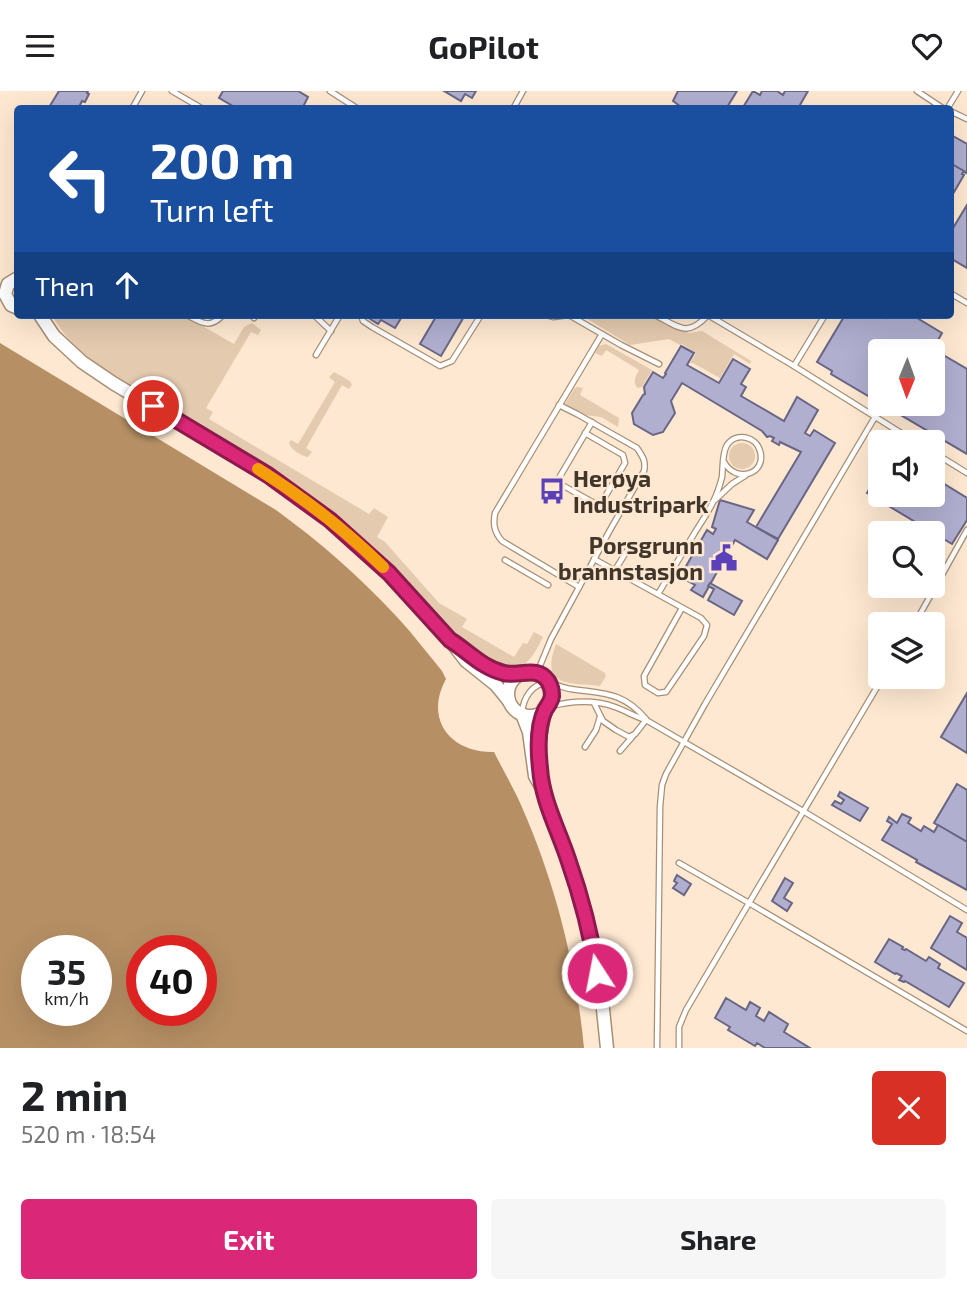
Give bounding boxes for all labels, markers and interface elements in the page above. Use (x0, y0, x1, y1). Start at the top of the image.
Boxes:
icon: menu (21, 27, 59, 65)
text: GoPilot (428, 27, 539, 65)
icon: heart (908, 27, 946, 65)
text: 200 m (150, 130, 294, 189)
icon: left (35, 133, 126, 224)
text: Turn left (150, 190, 274, 228)
icon: ahead (108, 266, 146, 304)
text: Then (35, 270, 94, 301)
north arrow (868, 339, 945, 417)
map controls (868, 339, 945, 689)
pin (123, 376, 183, 436)
icon: arrive (134, 387, 172, 425)
button: sound (868, 430, 945, 507)
place label: Herøya Industripark (573, 464, 708, 518)
bus stop icon: Herøya Industripark (537, 476, 567, 506)
button: search (868, 521, 945, 598)
place label: Porsgrunn brannstasjon (558, 531, 703, 585)
public building icon: Porsgrunn brannstasjon (709, 543, 739, 573)
button: layers (868, 612, 945, 689)
speed limit sign: 40 (126, 935, 217, 1026)
position arrow (560, 936, 634, 1010)
text: 35 (47, 950, 86, 992)
text: km/h (44, 987, 89, 1009)
text: 2 min (21, 1069, 128, 1119)
button: close (872, 1071, 946, 1145)
text: 520 m · 18:54 (21, 1120, 156, 1148)
button: Exit (21, 1199, 477, 1279)
button: Share (491, 1199, 946, 1279)

